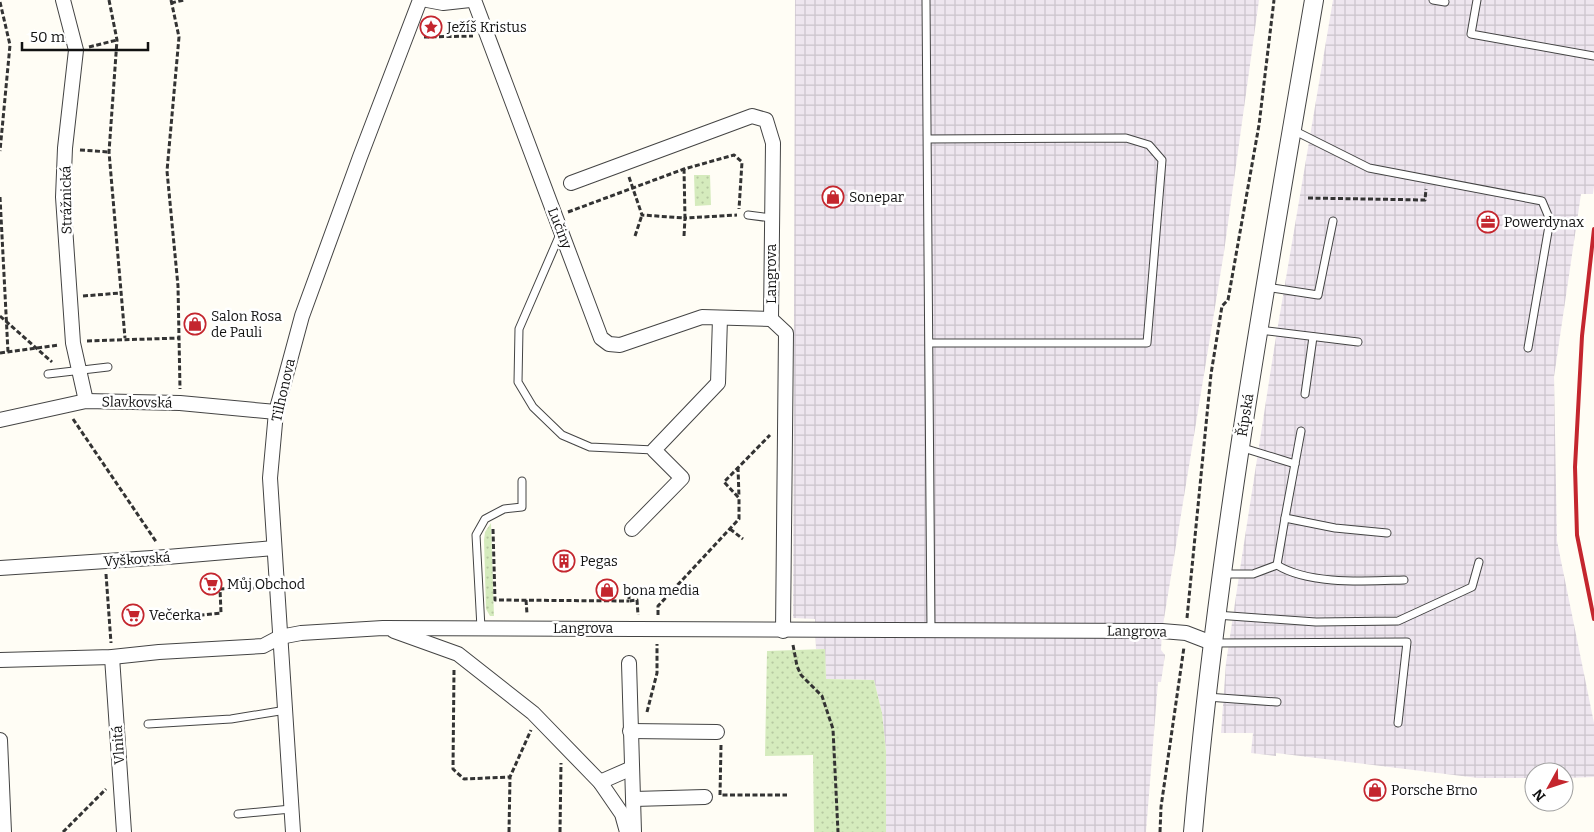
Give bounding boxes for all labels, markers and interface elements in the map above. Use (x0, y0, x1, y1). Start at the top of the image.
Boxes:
place icon: Ježíš Kristus (419, 15, 443, 39)
place label: Ježíš Kristus (446, 19, 527, 36)
scale bar (22, 20, 149, 52)
text: 50 m (30, 28, 66, 46)
street label: Strážnická (57, 165, 76, 234)
shop icon: Sonepar (821, 185, 845, 209)
place label: Sonepar (849, 189, 904, 206)
street label: Lučiny (544, 205, 575, 252)
office icon: Powerdynax (1476, 210, 1500, 234)
place label: Powerdynax (1504, 214, 1584, 231)
street label: Langrova (763, 244, 780, 304)
place label: Salon Rosa de Pauli (211, 308, 282, 341)
shop icon: Salon Rosa de Pauli (183, 312, 207, 336)
street label: Tilhonova (268, 357, 299, 423)
street label: Řípská (1233, 392, 1257, 438)
street label: Slavkovská (101, 393, 173, 412)
street label: Vyškovská (103, 549, 171, 570)
building icon: Pegas (552, 549, 576, 573)
place label: Pegas (580, 553, 618, 570)
supermarket icon: Můj Obchod (199, 572, 223, 596)
place label: Můj Obchod (227, 576, 305, 593)
shop icon: bona media (595, 578, 619, 602)
place label: bona media (623, 582, 700, 599)
supermarket icon: Večerka (121, 603, 145, 627)
place label: Večerka (149, 607, 201, 624)
street label: Langrova (553, 620, 613, 637)
street label: Langrova (1107, 622, 1168, 641)
street label: Vlnitá (109, 724, 128, 765)
north arrow (1524, 762, 1574, 812)
shop icon: Porsche Brno (1363, 778, 1387, 802)
place label: Porsche Brno (1391, 782, 1478, 799)
text: N (1529, 785, 1549, 805)

